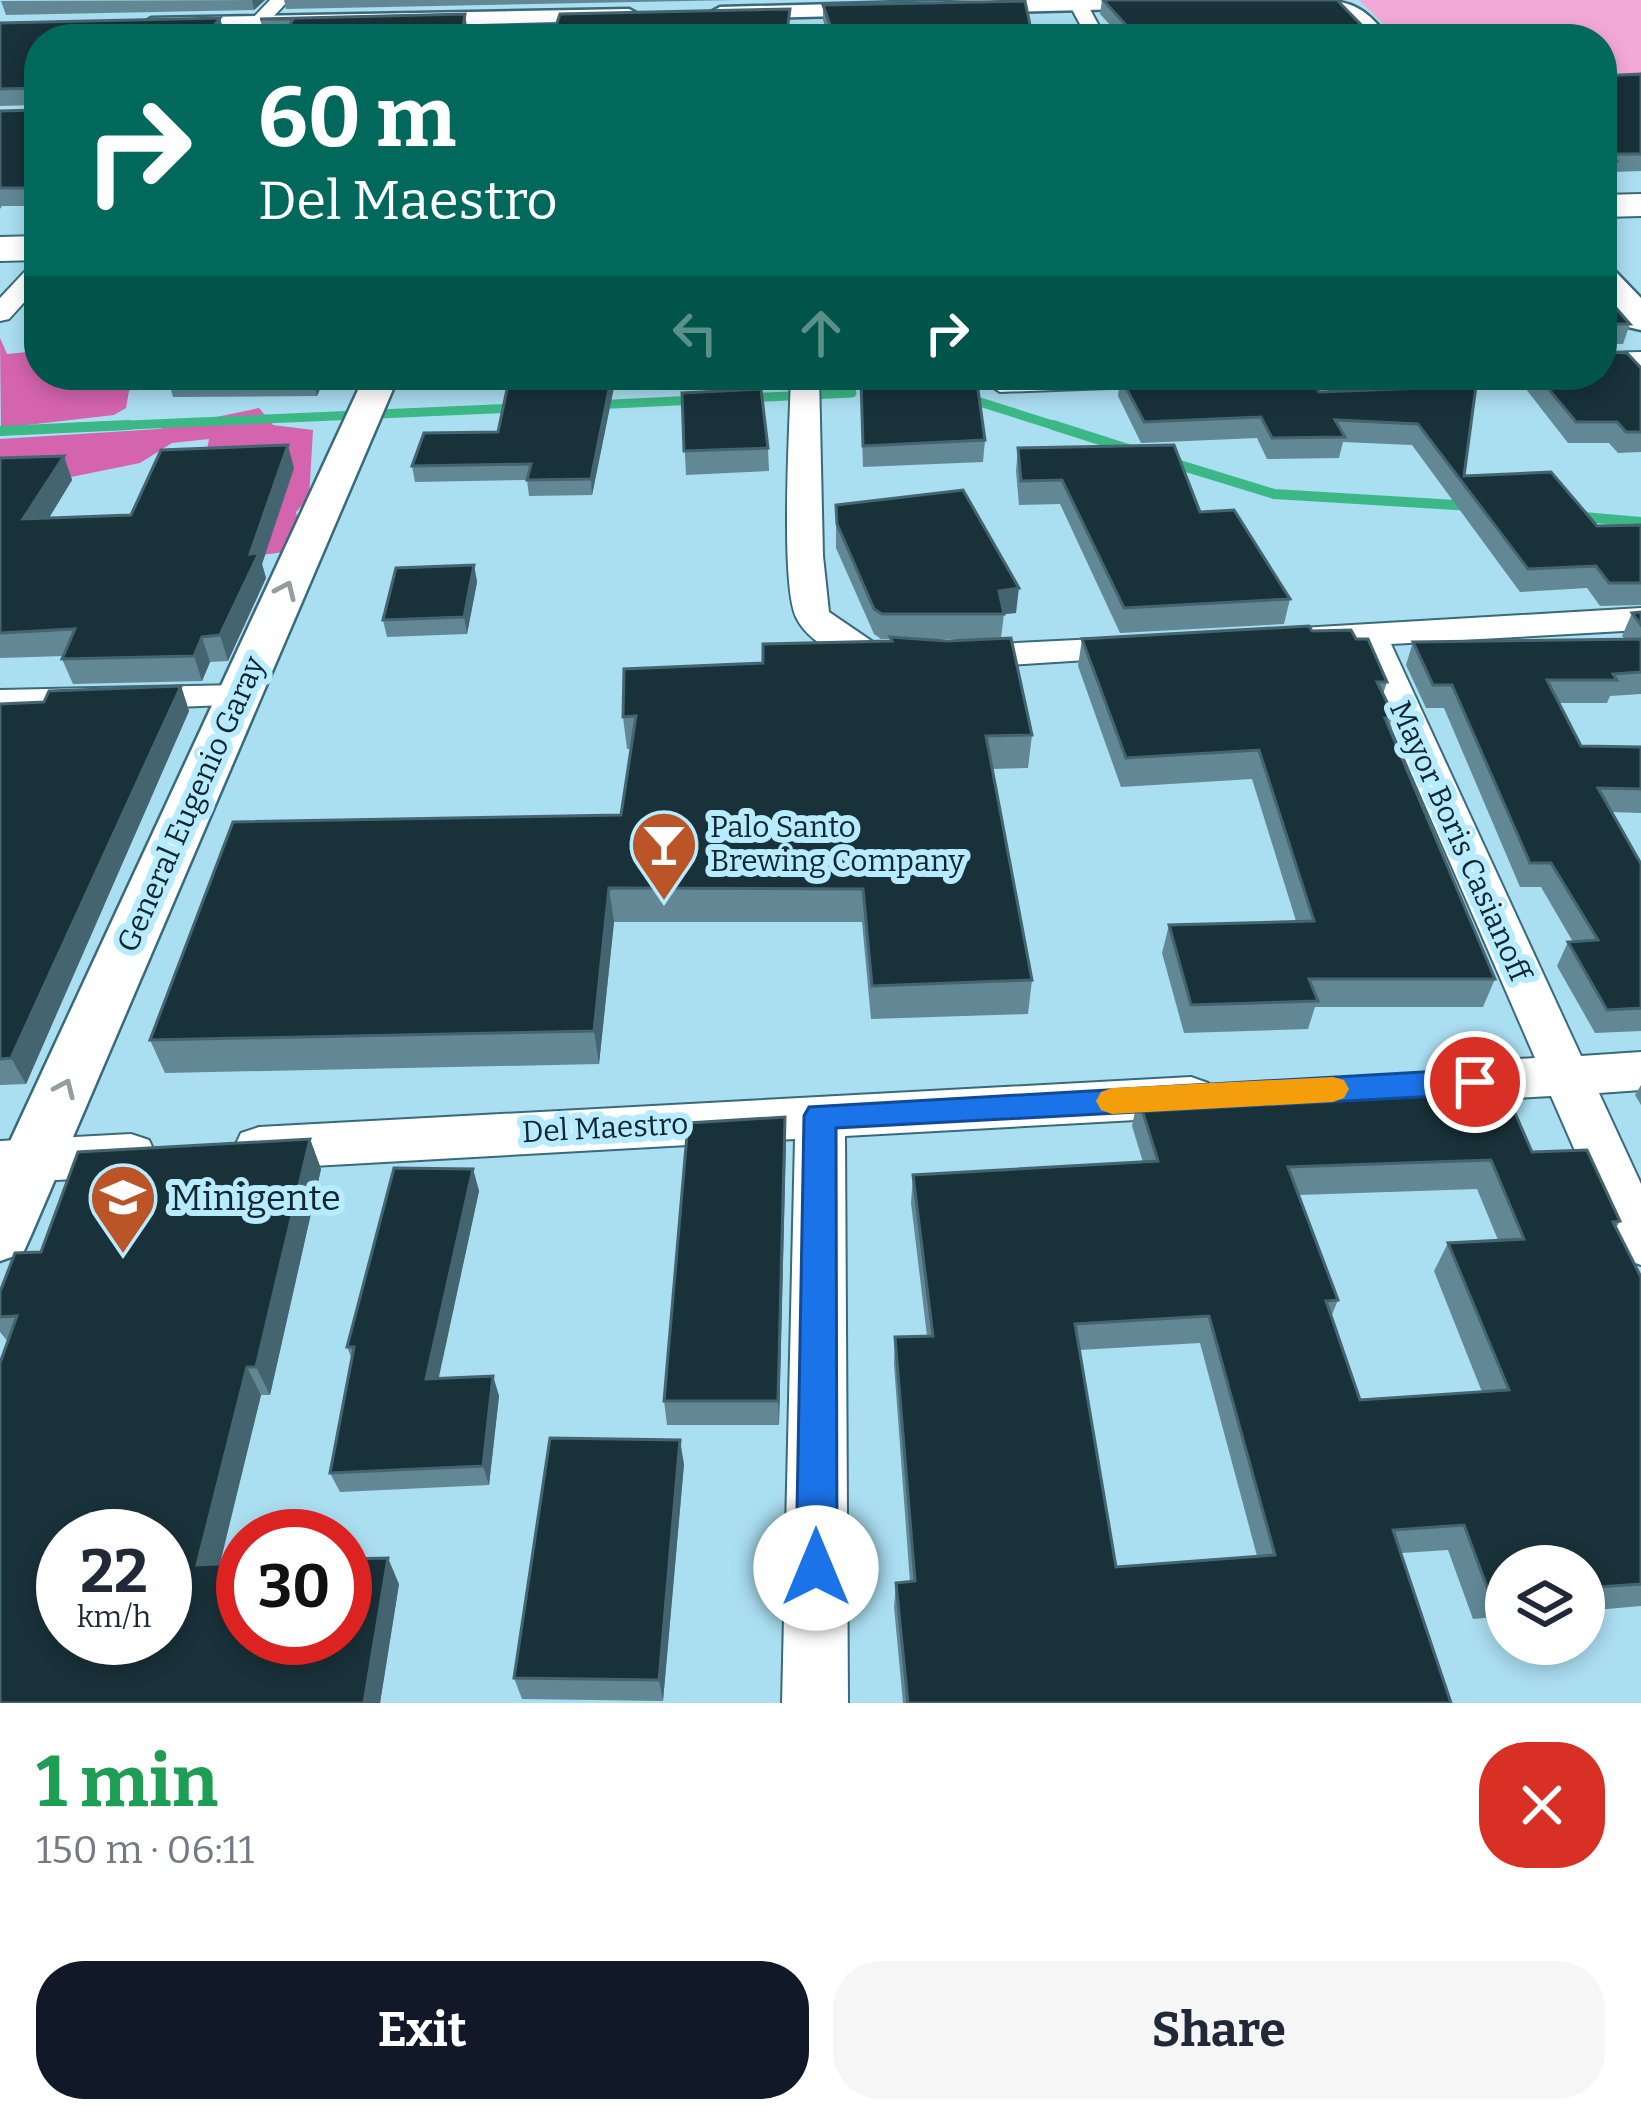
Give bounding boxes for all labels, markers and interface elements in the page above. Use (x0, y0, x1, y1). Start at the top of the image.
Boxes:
text: 60 m (258, 67, 456, 168)
icon: right (60, 72, 216, 228)
text: Del Maestro (258, 169, 558, 233)
icon: left (662, 300, 728, 366)
icon: ahead (788, 300, 854, 366)
icon: right (914, 300, 980, 366)
one-way arrow (272, 581, 295, 602)
street label: General Eugenio Garay (110, 650, 273, 957)
street label: Mayor Boris Casianoff (1382, 695, 1539, 989)
bar icon: Palo Santo Brewing Company (629, 809, 699, 903)
place label: Palo Santo Brewing Company (710, 809, 964, 879)
pin (1424, 1031, 1526, 1133)
icon: arrive (1442, 1049, 1508, 1115)
one-way arrow (50, 1079, 74, 1100)
street label: Del Maestro (521, 1106, 689, 1150)
school or university icon: Minigente (88, 1162, 158, 1256)
place label: Minigente (170, 1176, 341, 1220)
position arrow (753, 1505, 879, 1631)
speed limit sign: 30 (216, 1509, 372, 1665)
text: 22 (80, 1536, 148, 1608)
map controls (1485, 1545, 1605, 1665)
button: layers (1485, 1545, 1605, 1665)
text: km/h (77, 1599, 151, 1635)
text: 1 min (36, 1739, 218, 1825)
button: close (1479, 1742, 1605, 1868)
text: 150 m · 06:11 (36, 1827, 254, 1873)
button: Exit (36, 1961, 809, 2099)
button: Share (833, 1961, 1605, 2099)

